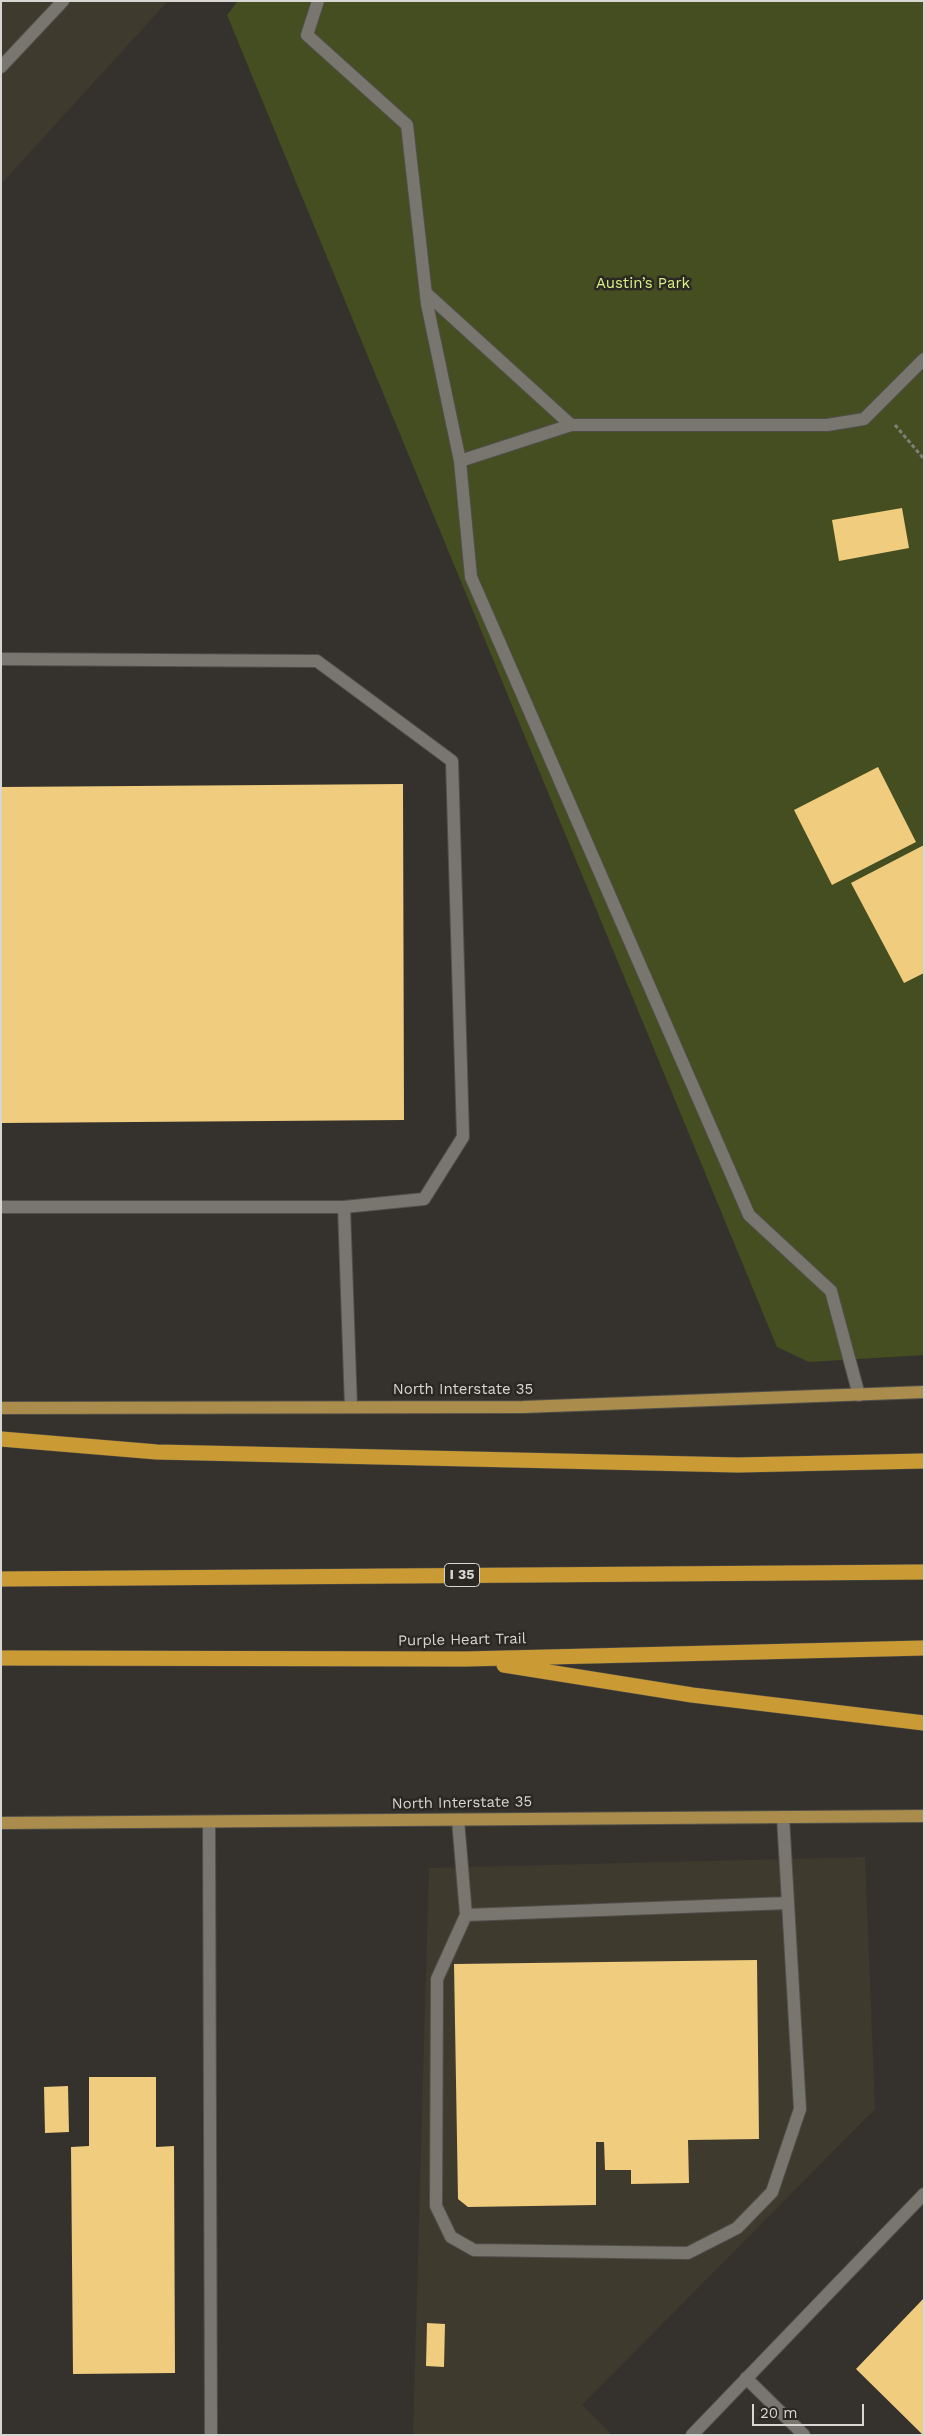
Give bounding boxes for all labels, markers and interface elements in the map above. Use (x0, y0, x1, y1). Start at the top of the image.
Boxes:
park label: Austin’s Park (596, 275, 690, 293)
street label: North Interstate 35 (393, 1381, 533, 1399)
road number: I 35 (444, 1564, 480, 1586)
street label: Purple Heart Trail (398, 1630, 526, 1650)
street label: North Interstate 35 (392, 1793, 532, 1813)
scale bar (755, 2394, 868, 2426)
text: 20 m (760, 2404, 798, 2422)

